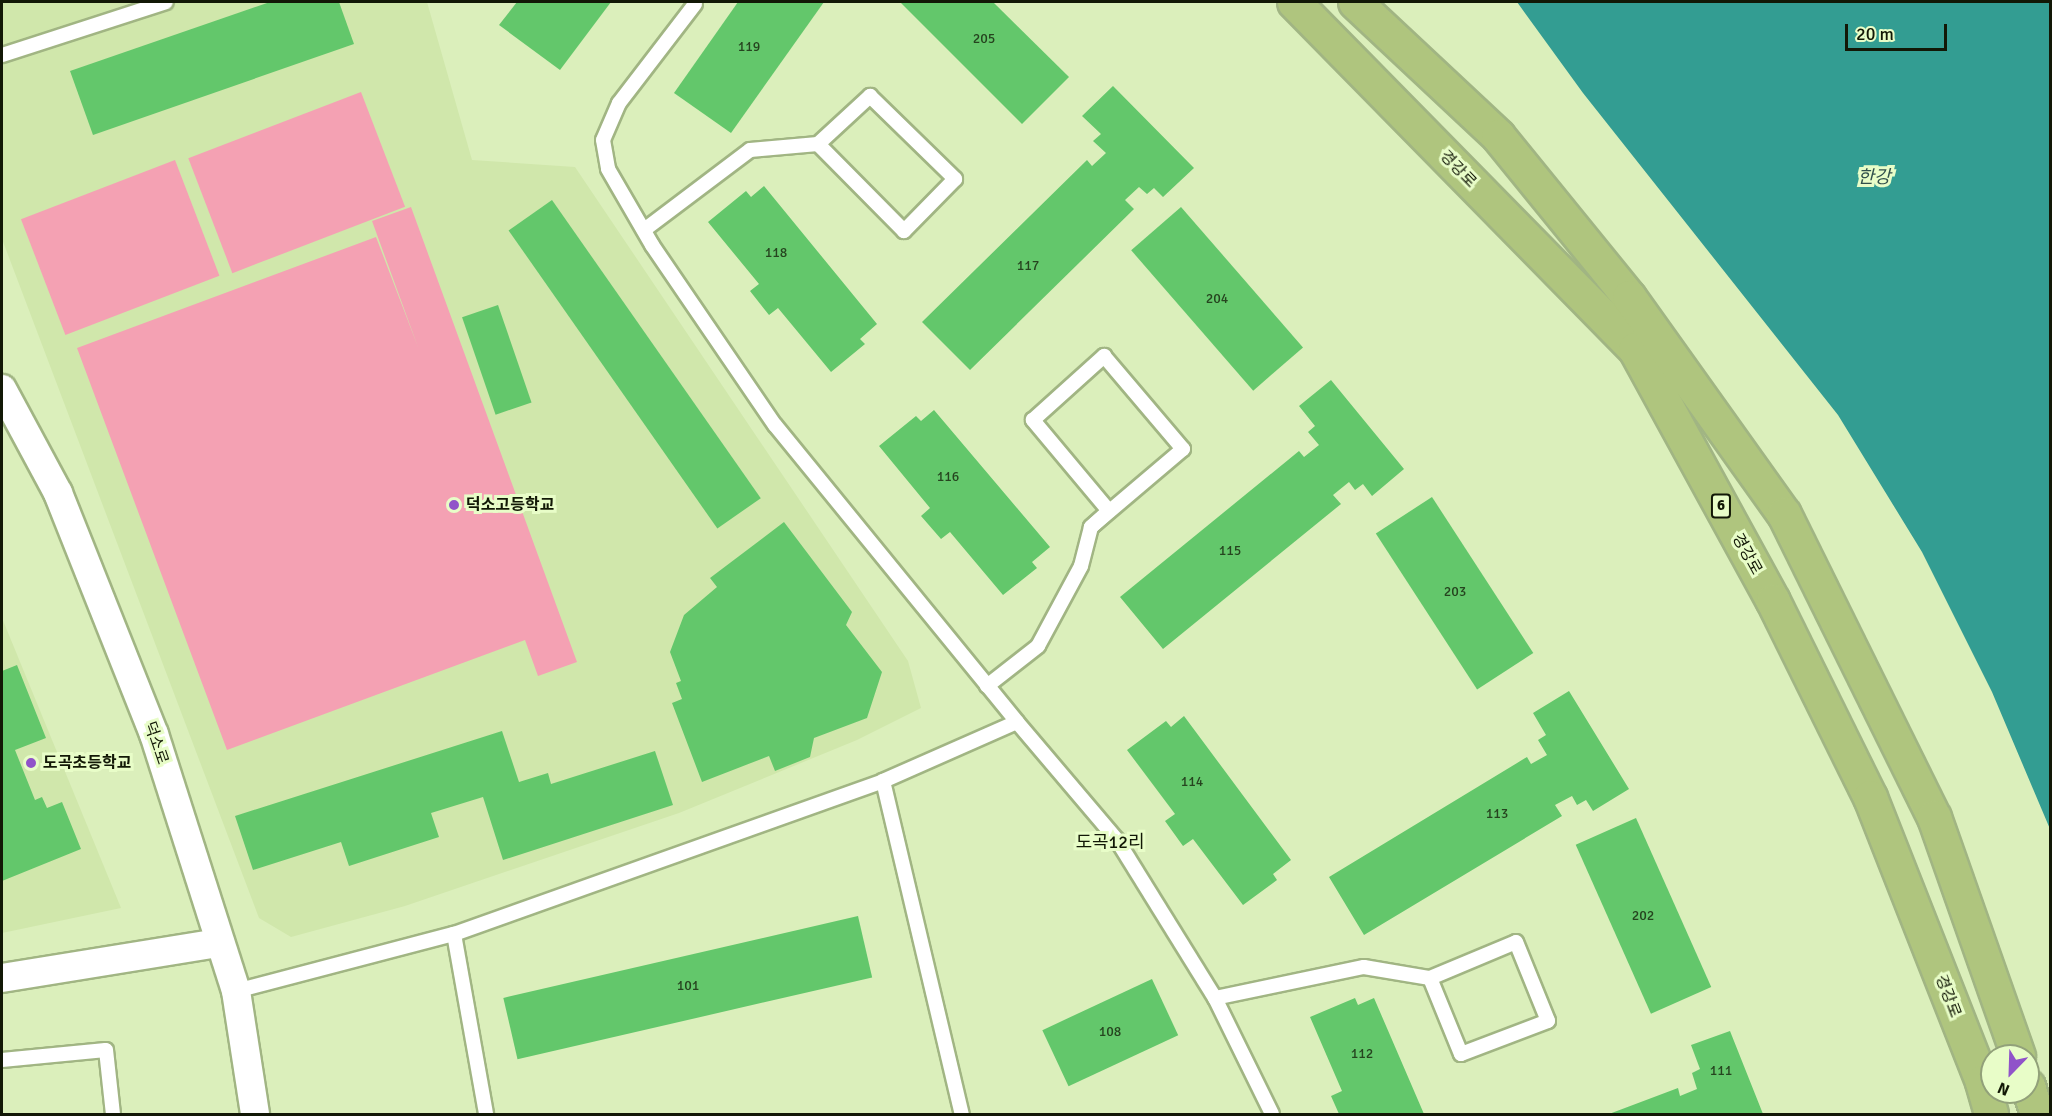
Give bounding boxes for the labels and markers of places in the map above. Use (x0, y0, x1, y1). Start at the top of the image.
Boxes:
place label: 덕소고등학교 (466, 495, 554, 515)
marker: 덕소고등학교 (447, 498, 461, 512)
place label: 도곡초등학교 (43, 753, 131, 773)
marker: 도곡초등학교 (24, 756, 38, 770)

